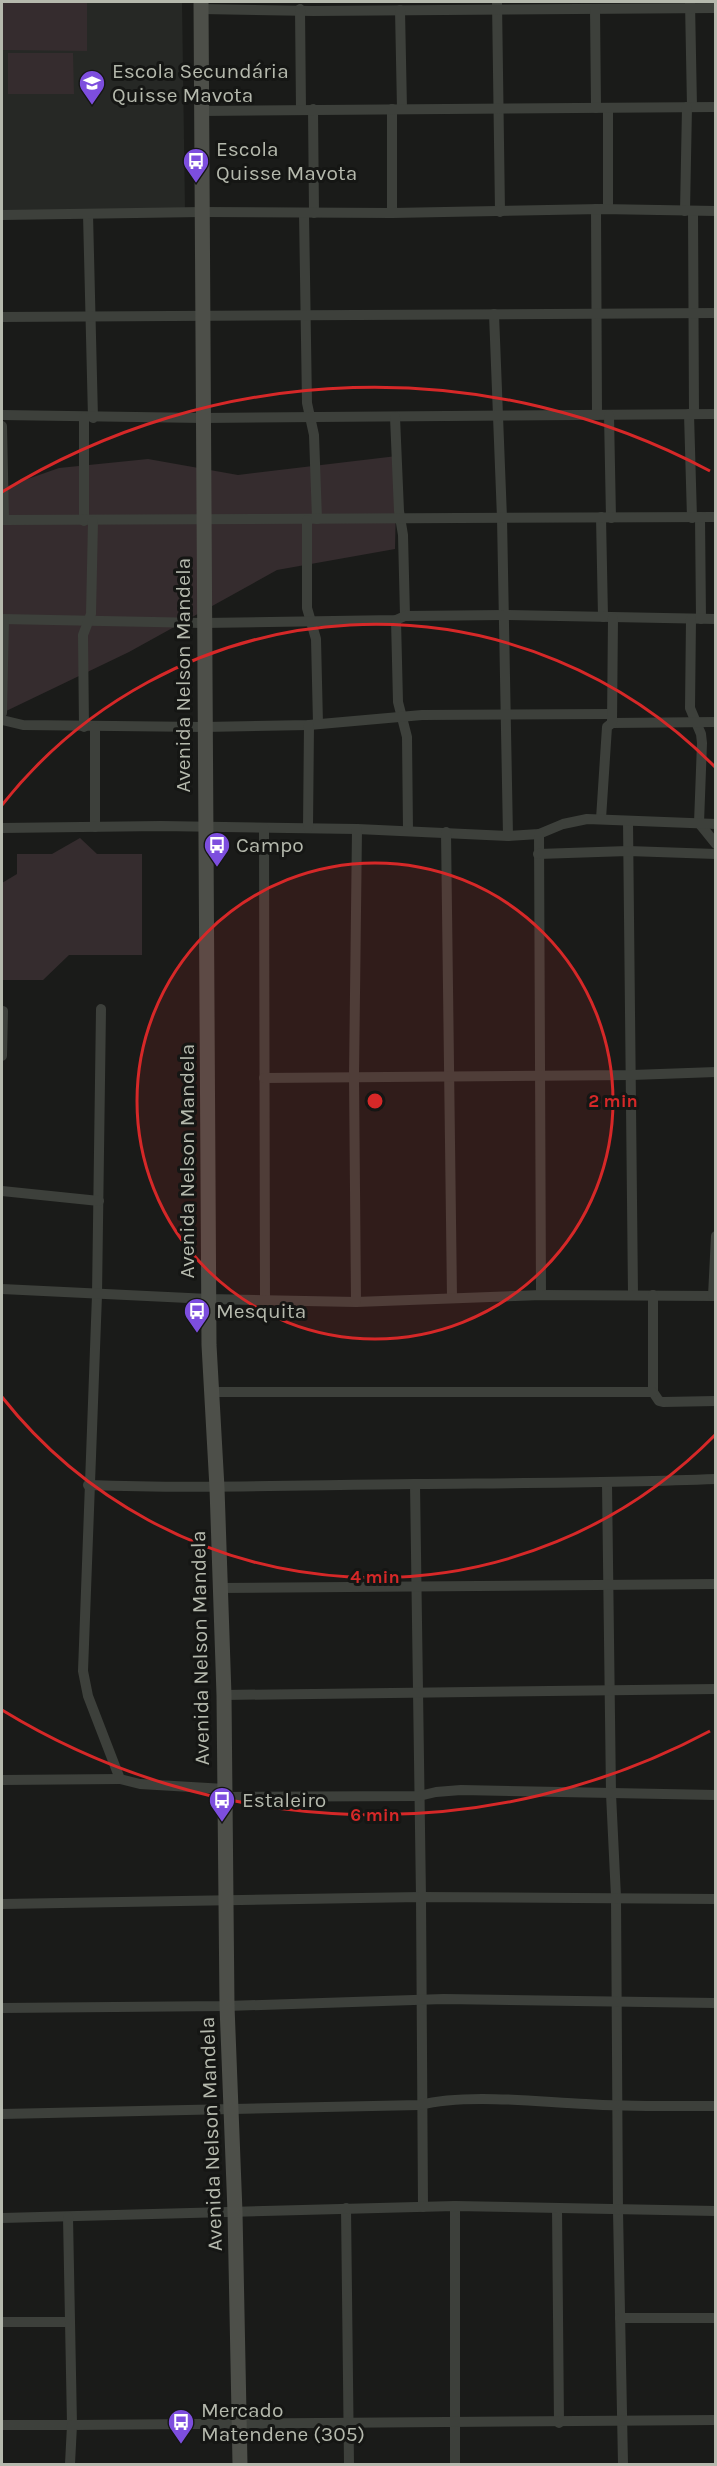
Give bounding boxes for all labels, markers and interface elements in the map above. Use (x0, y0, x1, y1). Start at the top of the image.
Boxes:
place label: Escola Secundária Quisse Mavota (112, 59, 289, 107)
school or university icon: Escola Secundária Quisse Mavota (77, 68, 107, 106)
place label: Escola Quisse Mavota (216, 137, 357, 185)
bus stop icon: Escola Quisse Mavota (181, 146, 211, 184)
street label: Avenida Nelson Mandela (171, 558, 195, 792)
bus stop icon: Campo (202, 830, 232, 868)
place label: Campo (236, 833, 304, 857)
street label: Avenida Nelson Mandela (175, 1044, 199, 1278)
text: 2 min (588, 1090, 638, 1112)
centre of rings (365, 1091, 385, 1111)
bus stop icon: Mesquita (182, 1296, 212, 1334)
place label: Mesquita (216, 1299, 306, 1323)
street label: Avenida Nelson Mandela (186, 1530, 214, 1766)
text: 4 min (350, 1566, 400, 1588)
bus stop icon: Estaleiro (207, 1785, 237, 1823)
place label: Estaleiro (242, 1788, 326, 1812)
text: 6 min (350, 1804, 400, 1826)
street label: Avenida Nelson Mandela (195, 2016, 227, 2252)
place label: Mercado Matendene (305) (201, 2398, 365, 2446)
bus stop icon: Mercado Matendene (305) (166, 2407, 196, 2445)

